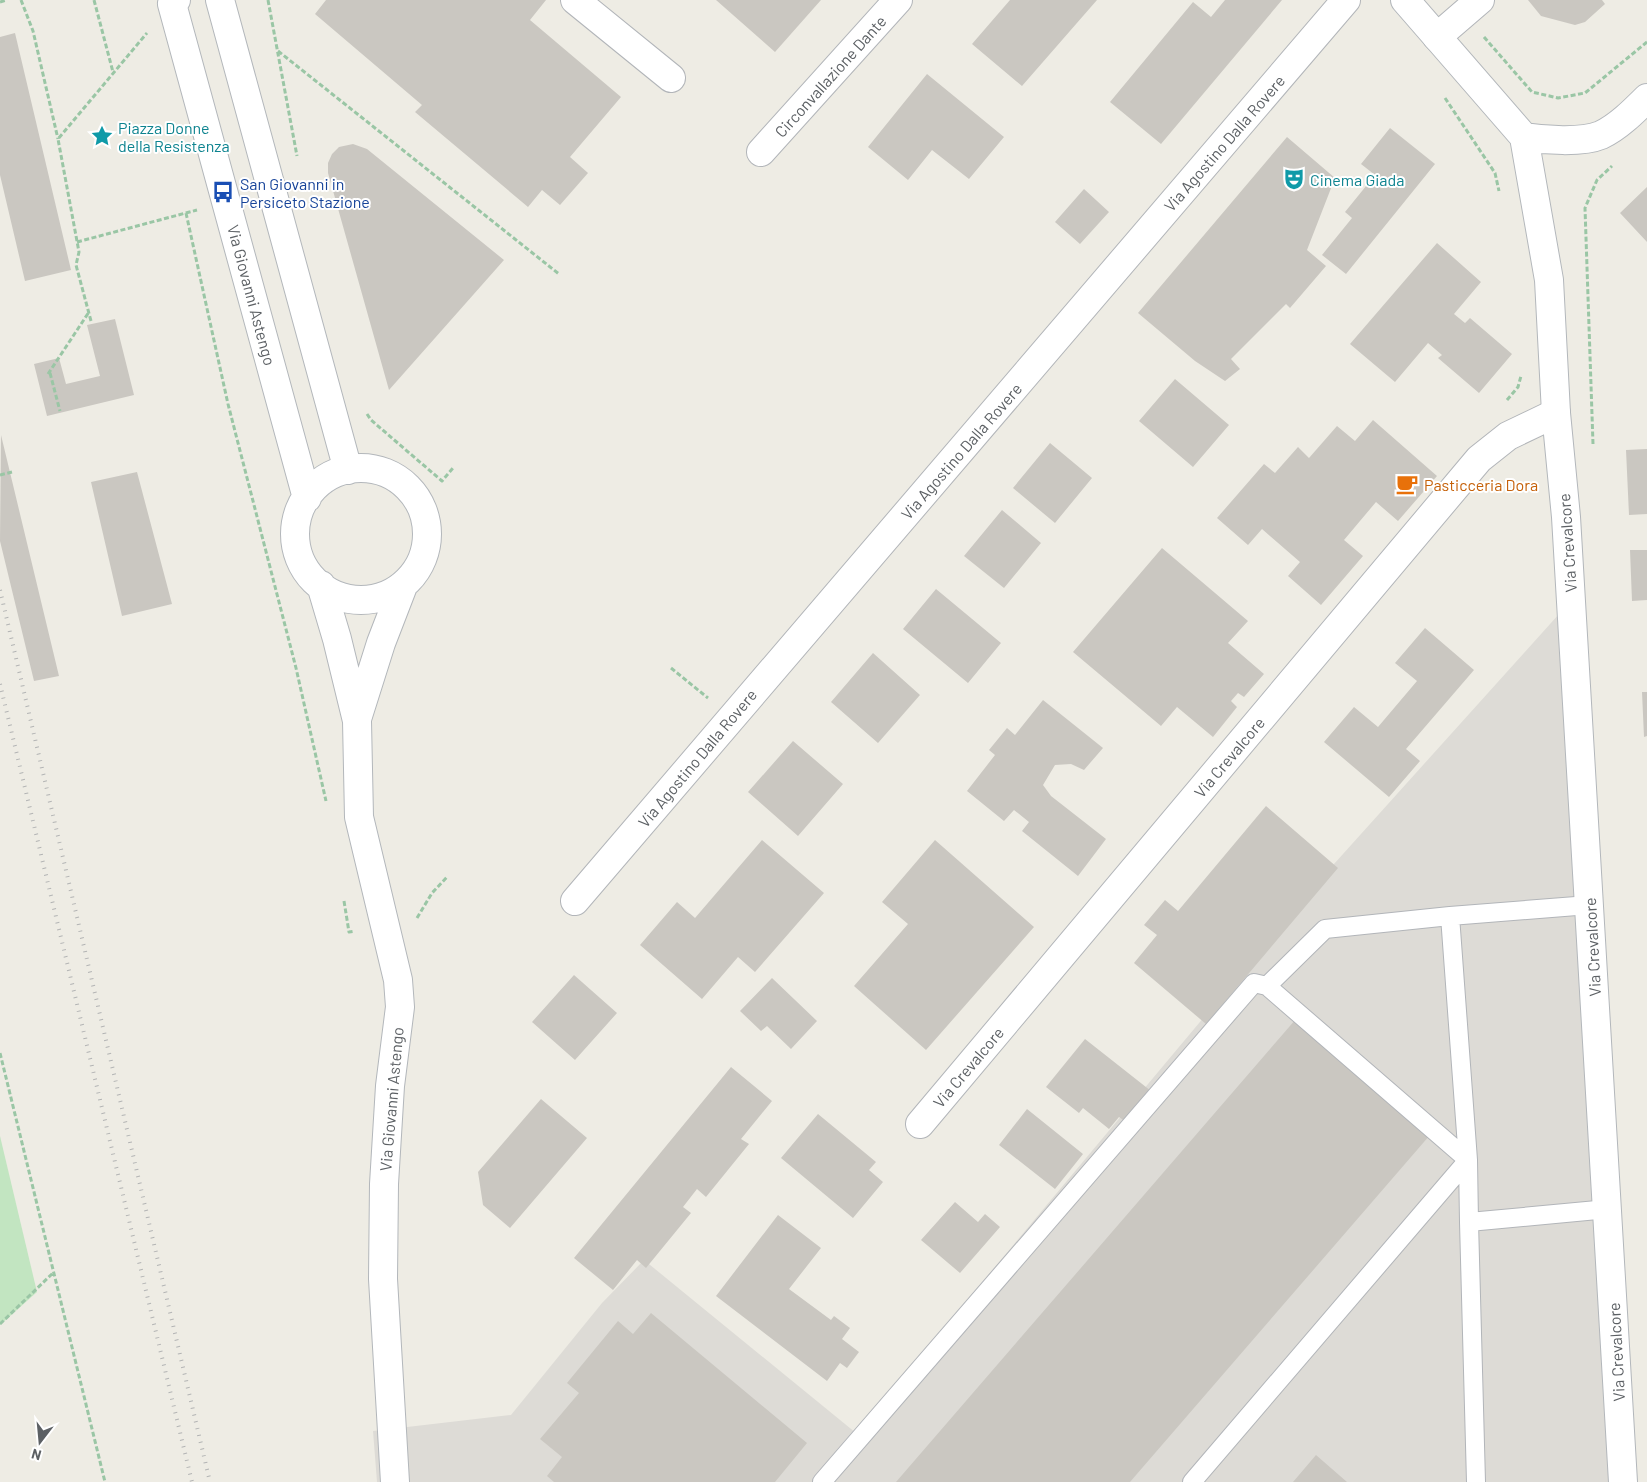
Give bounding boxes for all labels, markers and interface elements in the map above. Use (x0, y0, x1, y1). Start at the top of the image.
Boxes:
street label: Circonvallazione Dante (770, 11, 890, 141)
street label: Via Agostino Dalla Rovere (1160, 71, 1288, 215)
place label: Piazza Donne della Resistenza (118, 118, 230, 155)
place icon: Piazza Donne della Resistenza (89, 123, 115, 149)
theatre icon: Cinema Giada (1281, 166, 1307, 192)
place label: Cinema Giada (1310, 170, 1404, 189)
place label: San Giovanni in Persiceto Stazione (240, 174, 370, 211)
bus stop icon: San Giovanni in Persiceto Stazione (210, 179, 236, 205)
street label: Via Giovanni Astengo (224, 223, 280, 367)
street label: Via Agostino Dalla Rovere (897, 379, 1025, 523)
cafe icon: Pasticceria Dora (1394, 471, 1420, 497)
place label: Pasticceria Dora (1424, 475, 1538, 494)
street label: Via Crevalcore (1554, 493, 1580, 593)
street label: Via Agostino Dalla Rovere (634, 685, 760, 831)
street label: Via Crevalcore (1190, 713, 1268, 801)
street label: Via Crevalcore (1580, 897, 1604, 997)
street label: Via Crevalcore (929, 1023, 1007, 1111)
street label: Via Giovanni Astengo (375, 1026, 407, 1172)
street label: Via Crevalcore (1604, 1302, 1628, 1402)
north arrow (15, 1417, 65, 1467)
text: N (29, 1446, 43, 1464)

